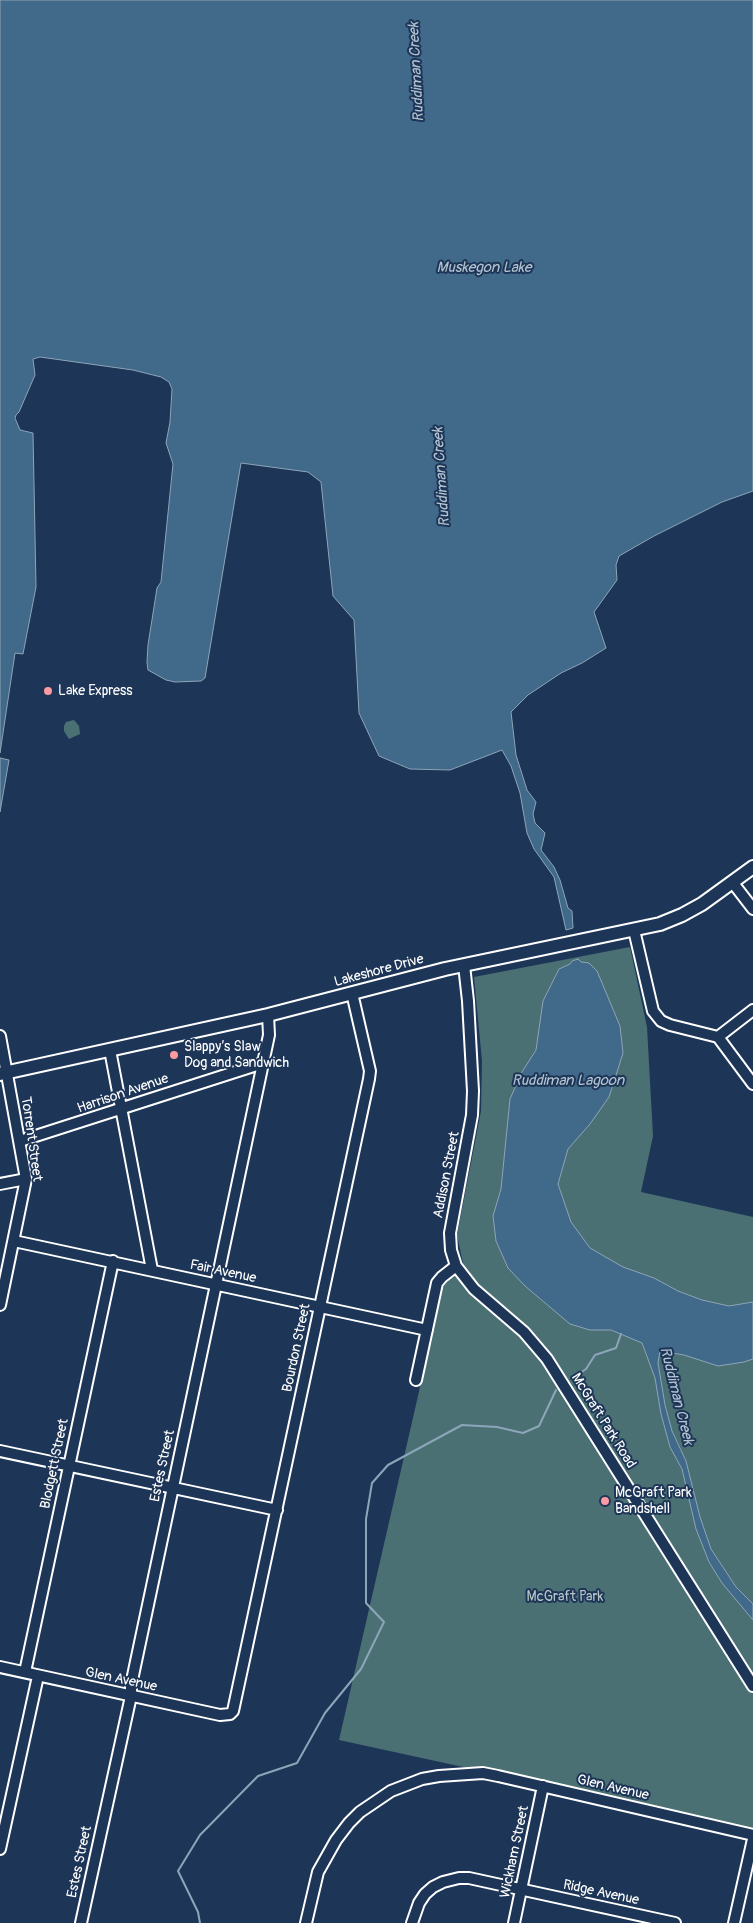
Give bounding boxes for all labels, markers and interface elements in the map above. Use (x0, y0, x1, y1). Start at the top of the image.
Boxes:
water label: Ruddiman Creek (405, 22, 429, 122)
water label: Muskegon Lake (437, 259, 531, 277)
water label: Ruddiman Creek (430, 426, 454, 528)
place label: Lake Express (58, 683, 133, 699)
marker: Lake Express (42, 685, 54, 697)
street label: Lakeshore Drive (332, 951, 426, 991)
place label: Slappy’s Slaw Dog and Sandwich (184, 1039, 289, 1072)
marker: Slappy’s Slaw Dog and Sandwich (168, 1049, 180, 1061)
street label: Harrison Avenue (75, 1071, 171, 1117)
water label: Ruddiman Lagoon (512, 1072, 624, 1090)
street label: Torrent Street (17, 1096, 45, 1182)
street label: Addison Street (430, 1130, 464, 1220)
street label: Fair Avenue (188, 1257, 258, 1287)
street label: Bourdon Street (279, 1302, 315, 1394)
water label: Ruddiman Creek (655, 1345, 697, 1447)
street label: McGraft Park Road (567, 1370, 639, 1472)
street label: Blodgett Street (37, 1417, 73, 1511)
street label: Estes Street (147, 1428, 179, 1504)
place label: McGraft Park Bandshell (615, 1485, 692, 1518)
marker: McGraft Park Bandshell (599, 1495, 611, 1507)
park label: McGraft Park (527, 1589, 603, 1605)
street label: Glen Avenue (84, 1664, 158, 1696)
street label: Glen Avenue (576, 1772, 650, 1804)
street label: Wickham Street (497, 1804, 533, 1900)
street label: Estes Street (64, 1824, 96, 1900)
street label: Ridge Avenue (561, 1877, 641, 1909)

